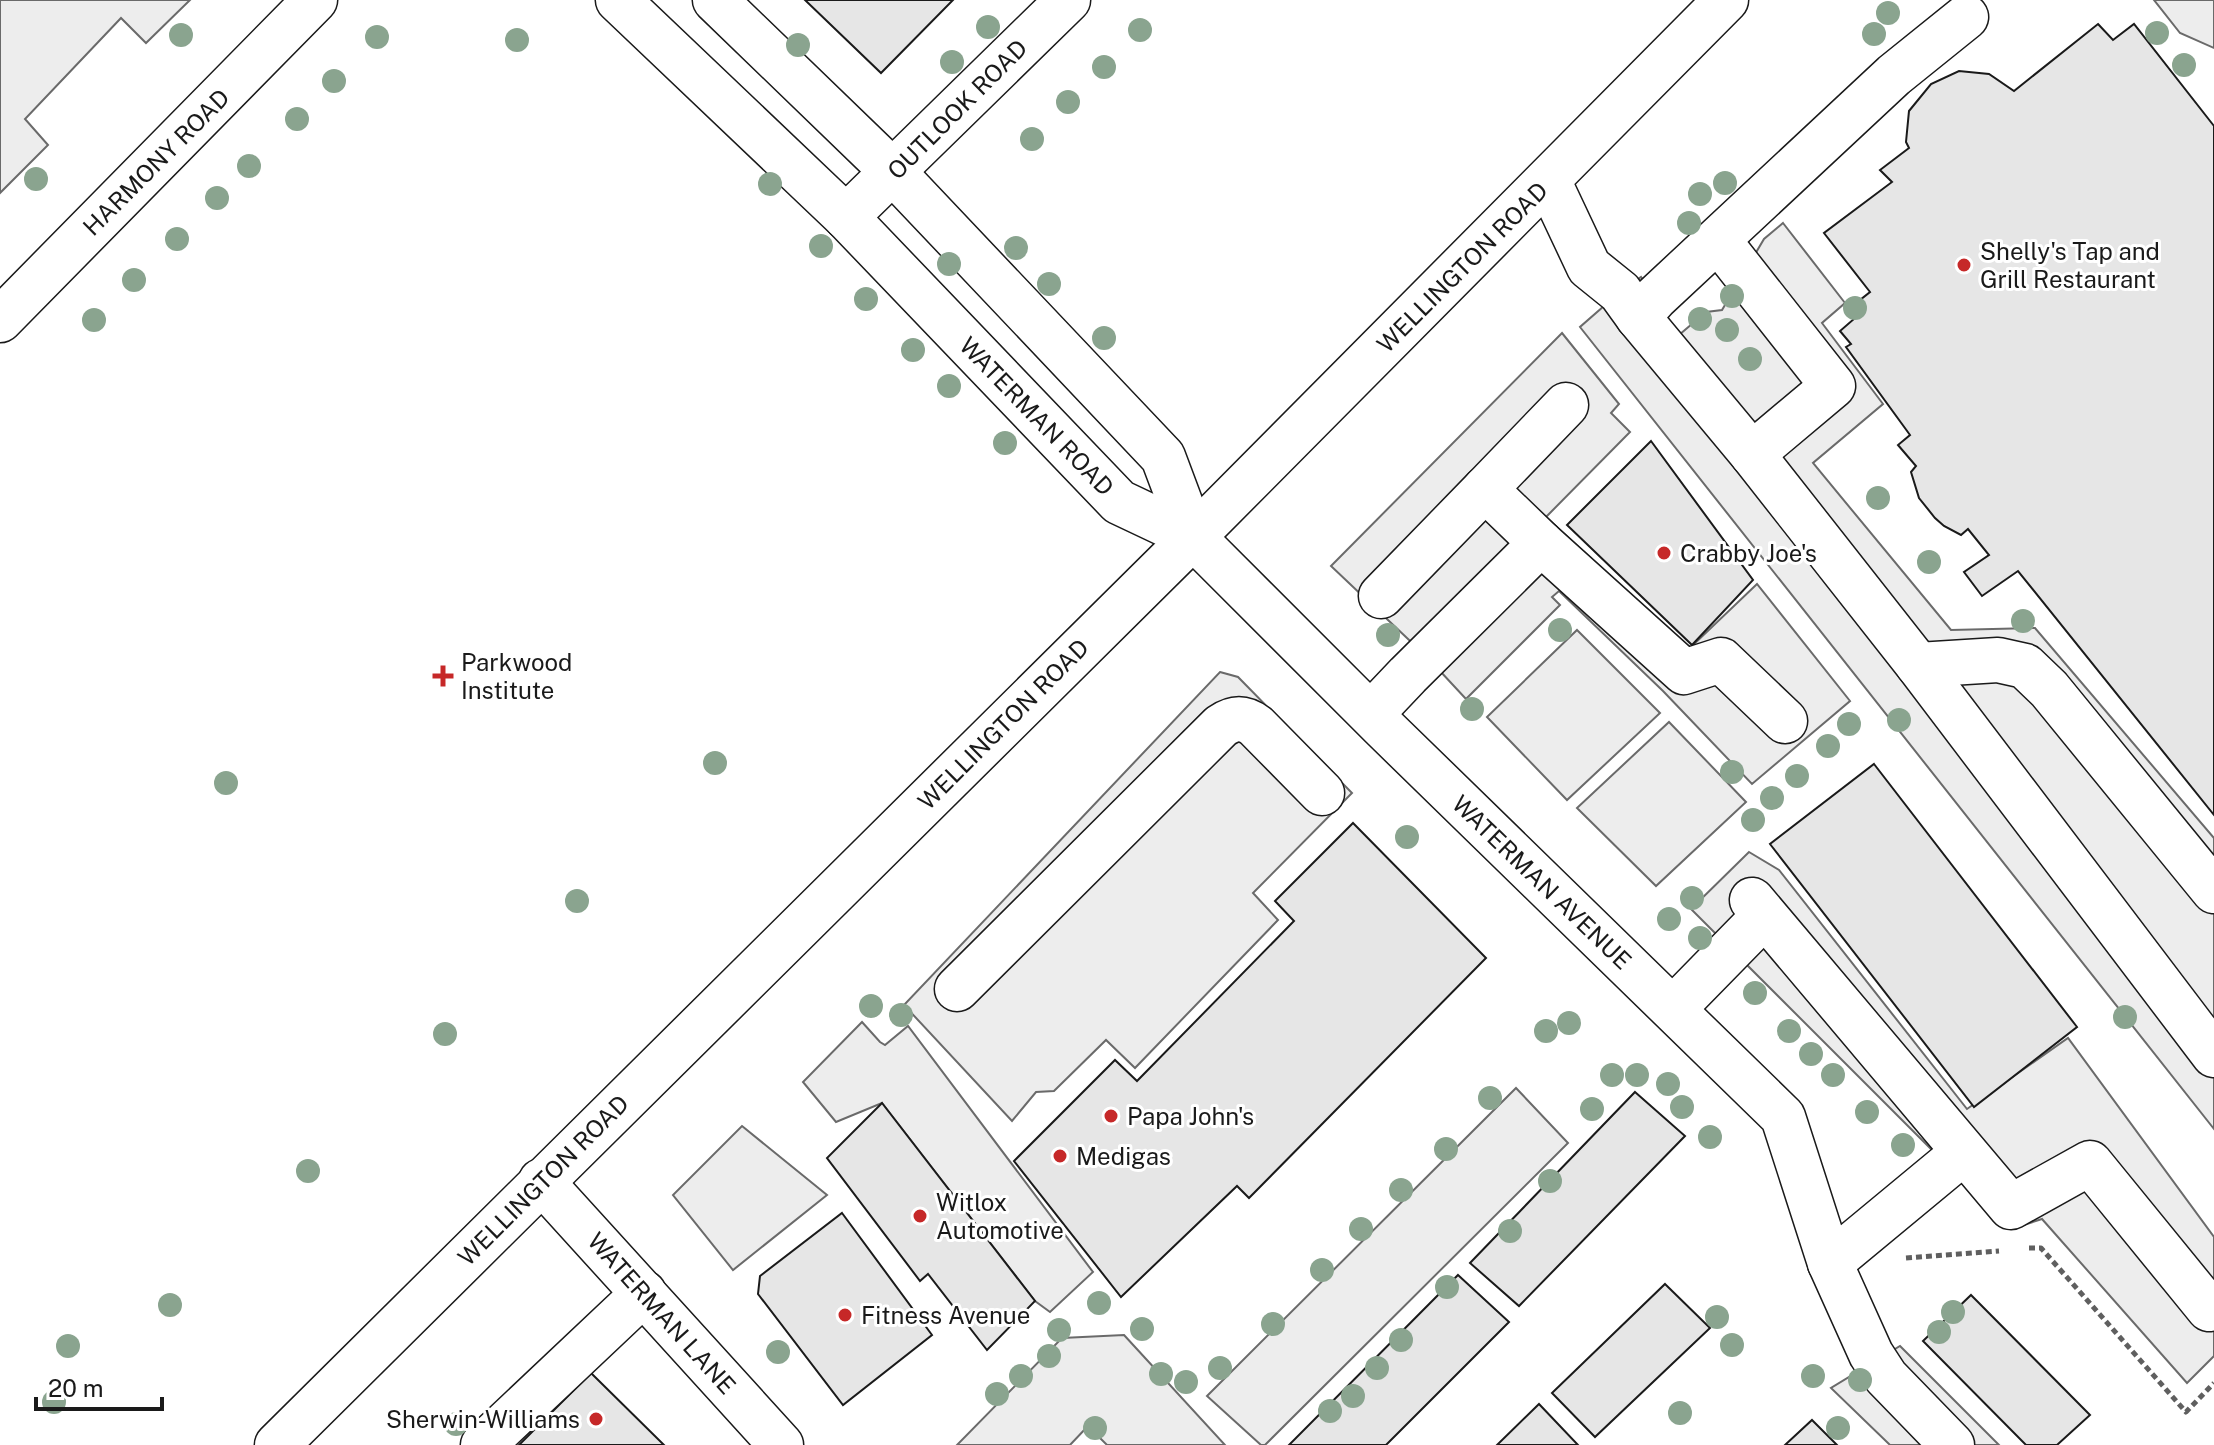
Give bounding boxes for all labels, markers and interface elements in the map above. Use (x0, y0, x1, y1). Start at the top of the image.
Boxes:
street label: OUTLOOK ROAD (882, 34, 1032, 184)
street label: HARMONY ROAD (77, 83, 235, 241)
street label: WELLINGTON ROAD (1371, 176, 1553, 358)
place label: Shelly's Tap and Grill Restaurant (1980, 237, 2160, 293)
marker: Shelly's Tap and Grill Restaurant (1955, 256, 1973, 274)
street label: WATERMAN ROAD (954, 331, 1120, 501)
place label: Crabby Joe's (1680, 539, 1817, 567)
marker: Crabby Joe's (1655, 544, 1673, 562)
street label: WELLINGTON ROAD (912, 633, 1094, 815)
place label: Parkwood Institute (461, 648, 572, 704)
marker: Parkwood Institute (432, 665, 454, 687)
street label: WATERMAN AVENUE (1447, 789, 1637, 975)
street label: WELLINGTON ROAD (452, 1089, 634, 1271)
place label: Papa John's (1127, 1102, 1254, 1130)
marker: Papa John's (1102, 1107, 1120, 1125)
place label: Medigas (1076, 1142, 1171, 1170)
marker: Medigas (1051, 1147, 1069, 1165)
place label: Witlox Automotive (936, 1188, 1064, 1244)
marker: Witlox Automotive (911, 1207, 929, 1225)
street label: WATERMAN LANE (582, 1227, 742, 1399)
place label: Fitness Avenue (861, 1301, 1030, 1329)
marker: Fitness Avenue (836, 1306, 854, 1324)
scale bar (36, 1361, 162, 1411)
text: 20 m (48, 1374, 104, 1402)
place label: Sherwin-Williams (386, 1405, 580, 1433)
marker: Sherwin-Williams (587, 1410, 605, 1428)

